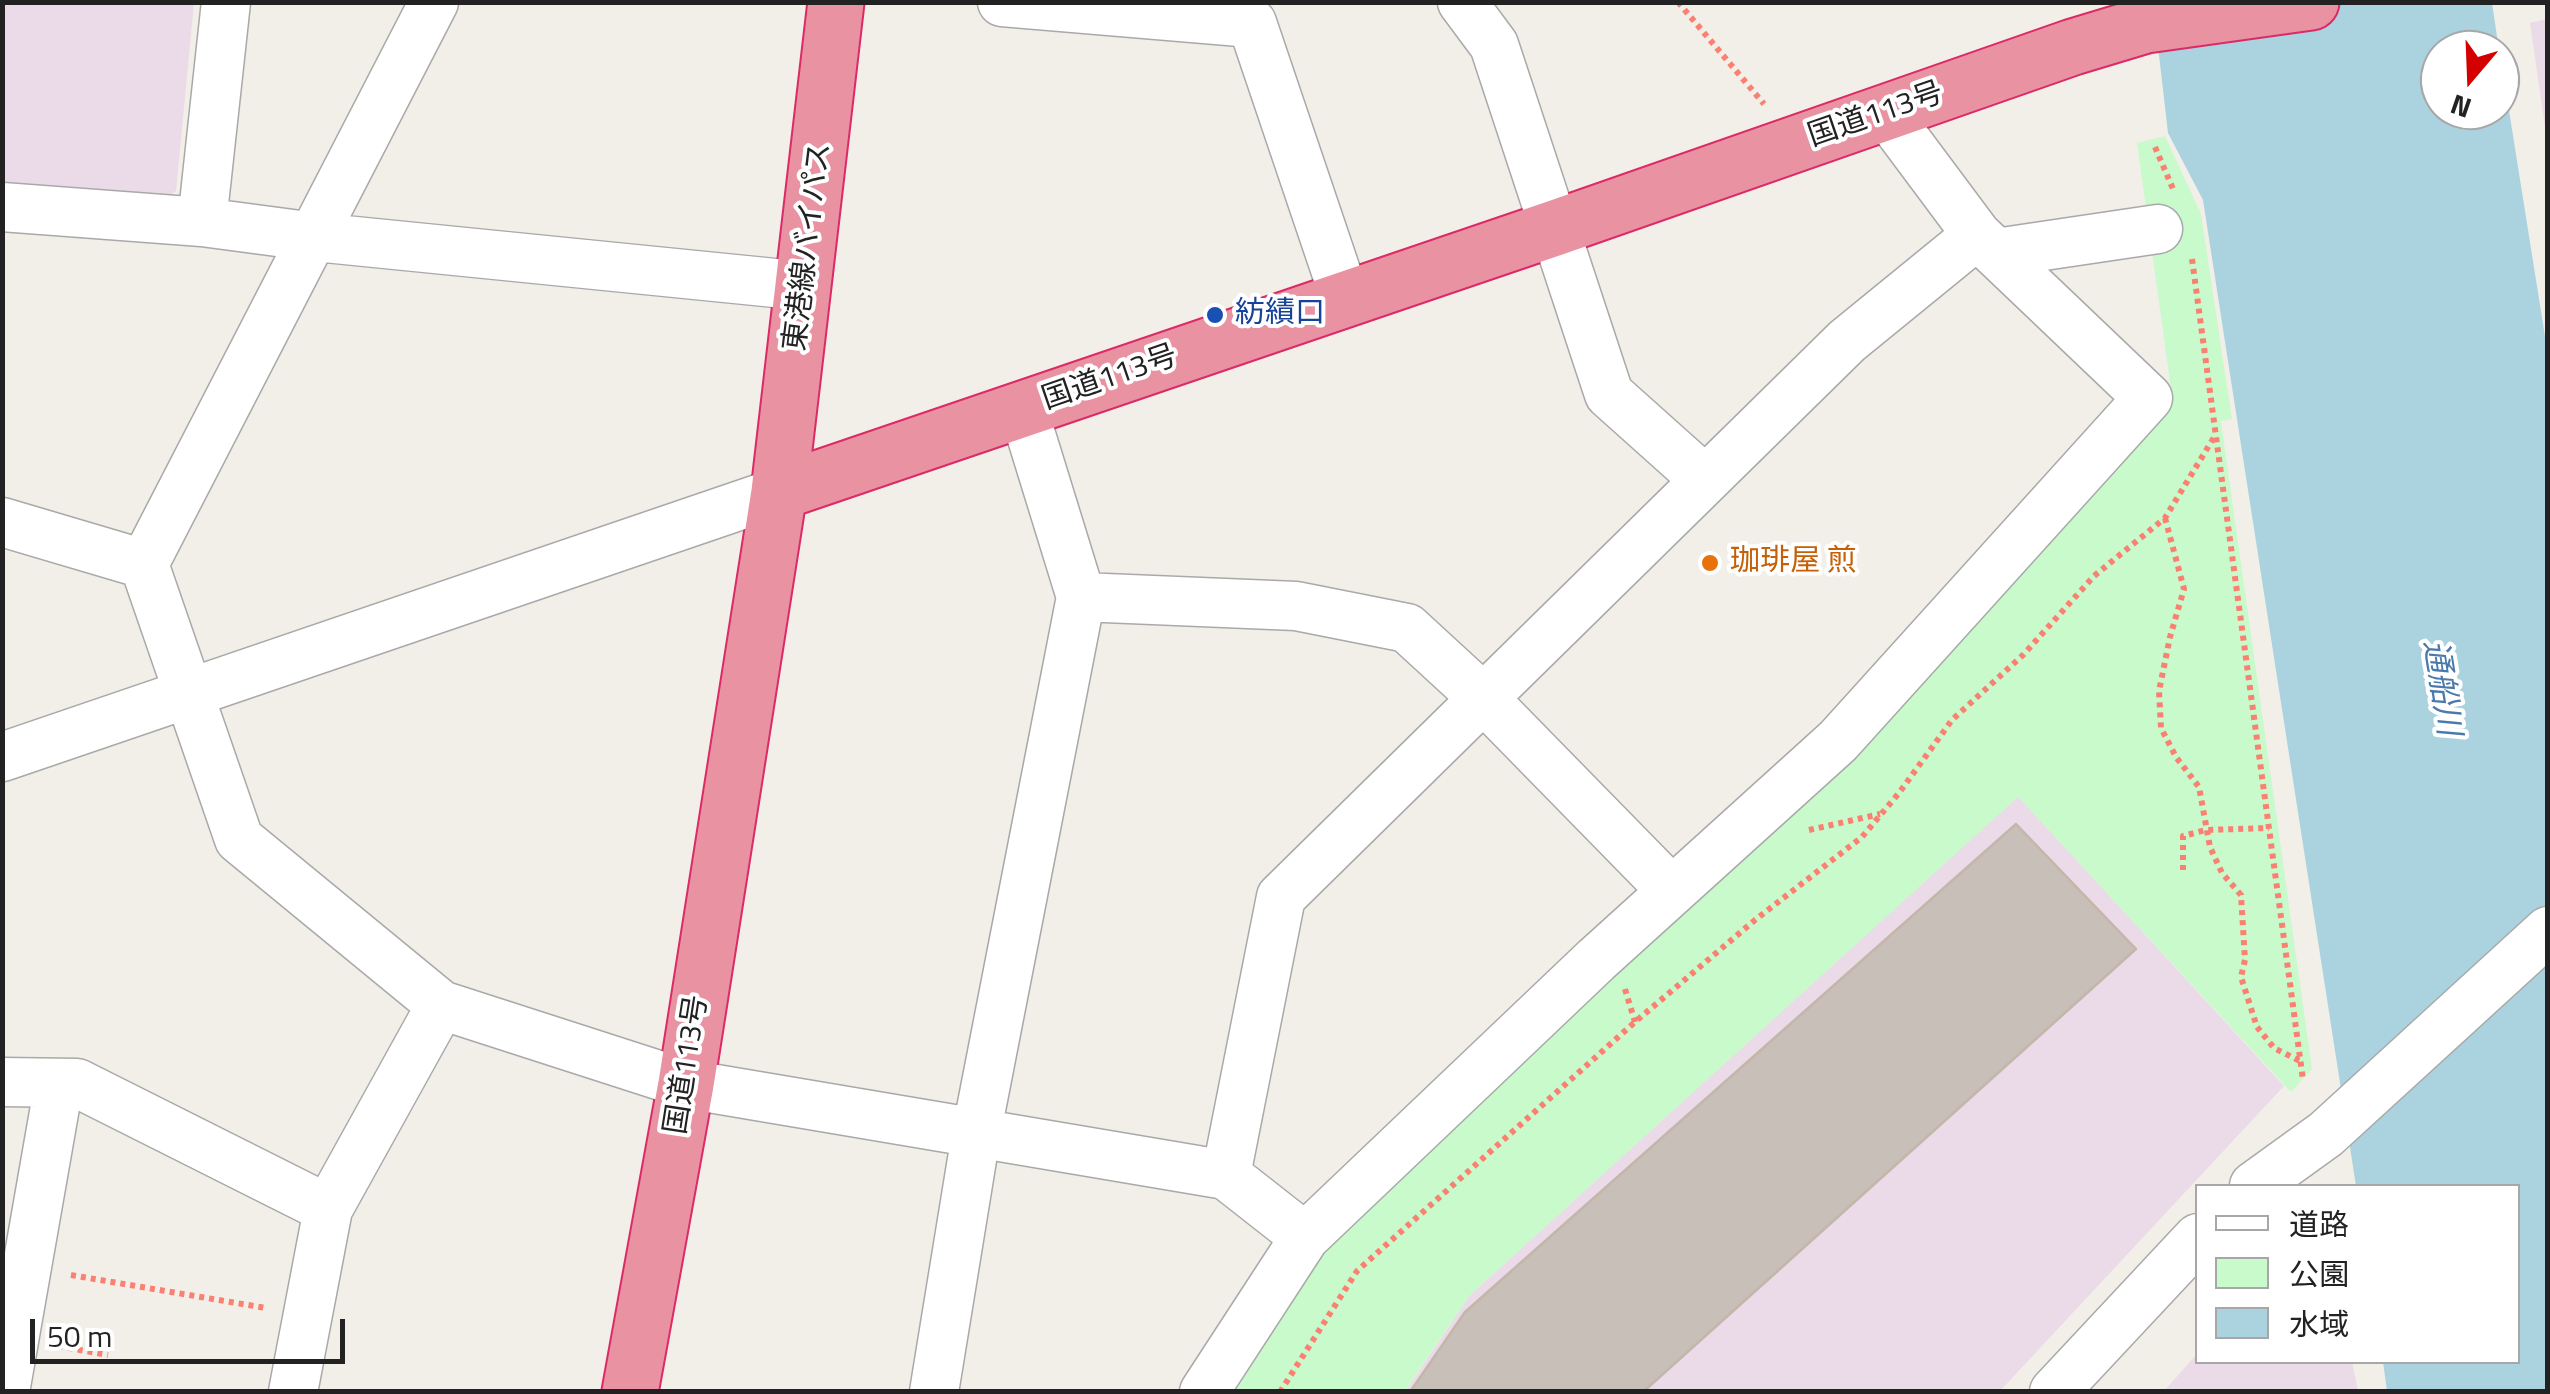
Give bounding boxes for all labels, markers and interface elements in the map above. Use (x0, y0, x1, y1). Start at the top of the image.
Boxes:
north arrow (2420, 30, 2520, 130)
street label: 国道113号 (1804, 76, 1948, 156)
text: N (2445, 83, 2477, 130)
street label: 東港線バイパス (778, 141, 840, 353)
place label: 紡績口 (1235, 297, 1325, 333)
marker: 紡績口 (1204, 304, 1226, 326)
street label: 国道113号 (1038, 339, 1182, 419)
place label: 珈琲屋 煎 (1730, 545, 1857, 581)
marker: 珈琲屋 煎 (1699, 552, 1721, 574)
water label: 通船川 (2414, 638, 2466, 738)
street label: 国道113号 (659, 993, 717, 1137)
legend (2195, 1184, 2520, 1364)
text: 道路 (2289, 1201, 2349, 1247)
text: 公園 (2289, 1251, 2349, 1297)
scale bar (35, 1299, 350, 1361)
text: 水域 (2289, 1301, 2349, 1347)
text: 50 m (47, 1313, 112, 1359)

